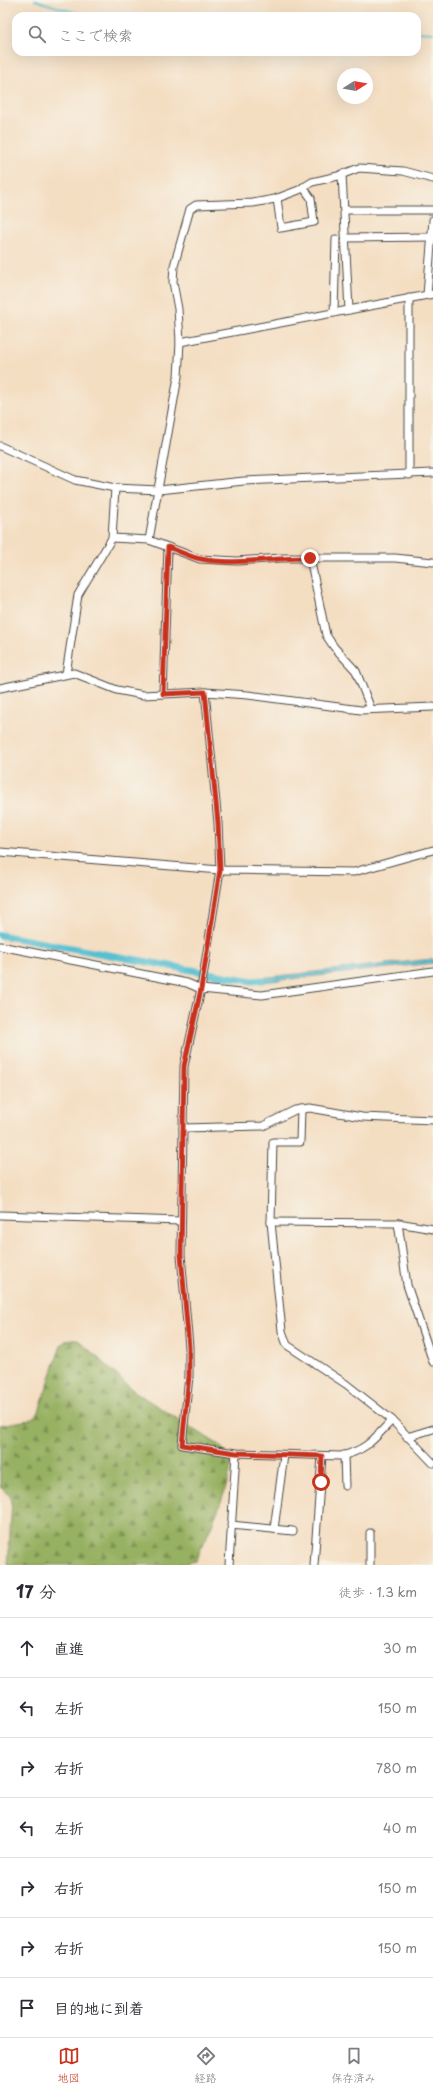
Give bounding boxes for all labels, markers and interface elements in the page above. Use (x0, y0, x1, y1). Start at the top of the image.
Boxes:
search box (12, 12, 421, 56)
icon: search (26, 23, 48, 45)
text: ここで検索 (58, 23, 133, 46)
north arrow (337, 68, 373, 104)
route end (301, 549, 319, 567)
route start (312, 1473, 330, 1491)
text: 17 分 (16, 1578, 56, 1604)
text: 徒歩 · 1.3 km (339, 1582, 417, 1601)
text: 直進 (54, 1636, 84, 1659)
icon: ahead (16, 1637, 38, 1659)
text: 30 m (383, 1638, 417, 1657)
text: 左折 (54, 1696, 84, 1719)
icon: left (16, 1697, 38, 1719)
text: 150 m (378, 1698, 417, 1717)
text: 右折 (54, 1756, 84, 1779)
icon: right (16, 1757, 38, 1779)
text: 780 m (376, 1758, 417, 1777)
text: 左折 (54, 1816, 84, 1839)
icon: left (16, 1817, 38, 1839)
text: 40 m (383, 1818, 417, 1837)
text: 右折 (54, 1876, 84, 1899)
icon: right (16, 1877, 38, 1899)
text: 150 m (378, 1878, 417, 1897)
text: 右折 (54, 1936, 84, 1959)
icon: right (16, 1937, 38, 1959)
text: 150 m (378, 1938, 417, 1957)
text: 目的地に到着 (54, 1996, 144, 2019)
icon: arrive (16, 1997, 38, 2019)
tab: 地図 (58, 2045, 80, 2086)
tab: 経路 (195, 2045, 217, 2086)
tab: 保存済み (332, 2045, 376, 2086)

